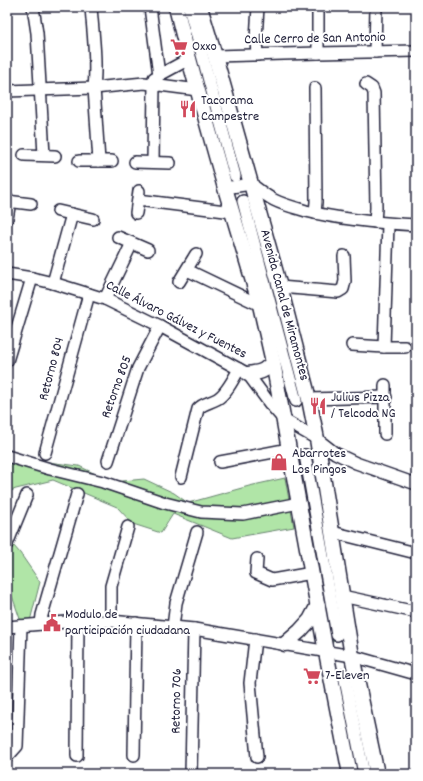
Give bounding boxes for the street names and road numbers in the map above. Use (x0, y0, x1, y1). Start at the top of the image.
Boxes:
street label: Calle Cerro de San Antonio (244, 28, 386, 50)
street label: Avenida Canal de Miramontes (254, 227, 314, 383)
street label: Calle Álvaro Gálvez y Fuentes (102, 276, 250, 364)
street label: Retorno 804 (34, 335, 70, 403)
street label: Retorno 805 (96, 353, 138, 421)
street label: Retorno 706 (166, 668, 188, 734)

